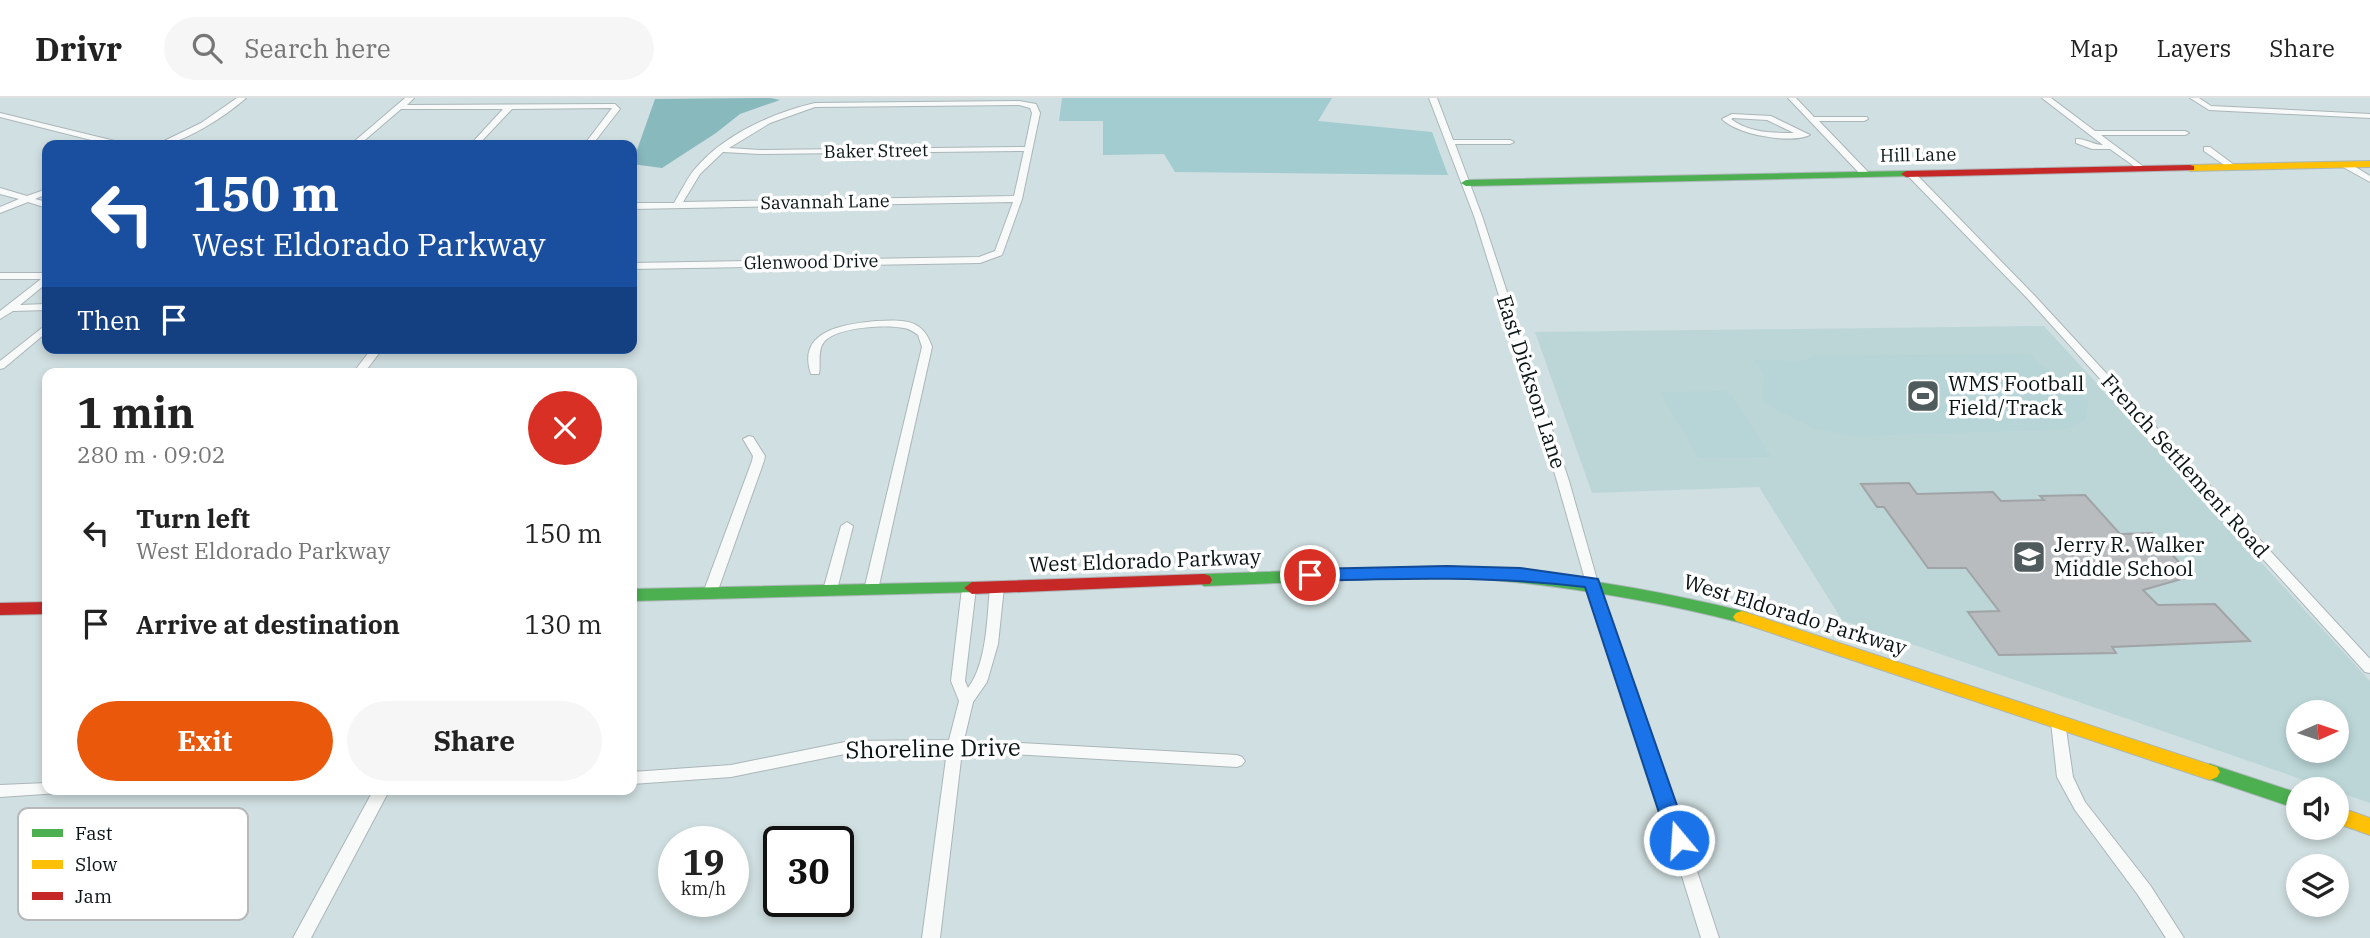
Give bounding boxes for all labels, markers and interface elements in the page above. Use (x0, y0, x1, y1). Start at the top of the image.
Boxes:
search box (164, 17, 654, 80)
text: Drivr (35, 27, 122, 70)
icon: search (188, 29, 226, 67)
text: Search here (244, 31, 391, 65)
text: Map (2070, 32, 2118, 64)
text: Layers (2156, 32, 2231, 64)
text: Share (2269, 32, 2335, 64)
street label: Baker Street (824, 138, 928, 163)
street label: Hill Lane (1880, 142, 1956, 167)
text: 150 m (192, 161, 339, 224)
icon: left (77, 168, 168, 259)
street label: Savannah Lane (760, 189, 890, 214)
text: West Eldorado Parkway (192, 223, 546, 265)
street label: Glenwood Drive (744, 249, 878, 274)
street label: East Dickson Lane (1491, 291, 1573, 472)
icon: arrive (155, 301, 193, 339)
text: Then (77, 303, 141, 337)
street label: French Settlement Road (2096, 367, 2276, 563)
place label: WMS Football Field/Track (1948, 369, 2084, 421)
sports icon: WMS Football Field/Track (1904, 377, 1942, 415)
text: 1 min (77, 385, 195, 440)
button: close (528, 391, 602, 465)
text: 280 m · 09:02 (77, 439, 226, 469)
text: Turn left (136, 501, 250, 535)
icon: left (77, 514, 115, 552)
text: 150 m (524, 516, 602, 550)
place label: Jerry R. Walker Middle School (2054, 530, 2205, 582)
text: West Eldorado Parkway (136, 535, 390, 565)
school or university icon: Jerry R. Walker Middle School (2010, 538, 2048, 576)
street label: West Eldorado Parkway (1028, 542, 1262, 578)
pin (1280, 545, 1340, 605)
icon: arrive (1291, 556, 1329, 594)
street label: West Eldorado Parkway (1680, 567, 1911, 662)
icon: arrive (77, 605, 115, 643)
text: Arrive at destination (136, 607, 400, 641)
text: 130 m (524, 607, 602, 641)
north arrow (2286, 700, 2348, 763)
map controls (2286, 700, 2349, 917)
button: Exit (77, 701, 333, 781)
button: Share (347, 701, 602, 781)
street label: Shoreline Drive (845, 730, 1021, 766)
button: sound (2286, 777, 2349, 840)
position arrow (1642, 803, 1716, 877)
legend (18, 808, 248, 920)
text: Fast (75, 821, 113, 845)
speed limit sign: 30 (763, 826, 854, 917)
text: 19 (682, 839, 725, 885)
text: Slow (75, 852, 117, 876)
button: layers (2286, 854, 2349, 917)
text: km/h (681, 877, 726, 900)
text: Jam (75, 884, 112, 908)

